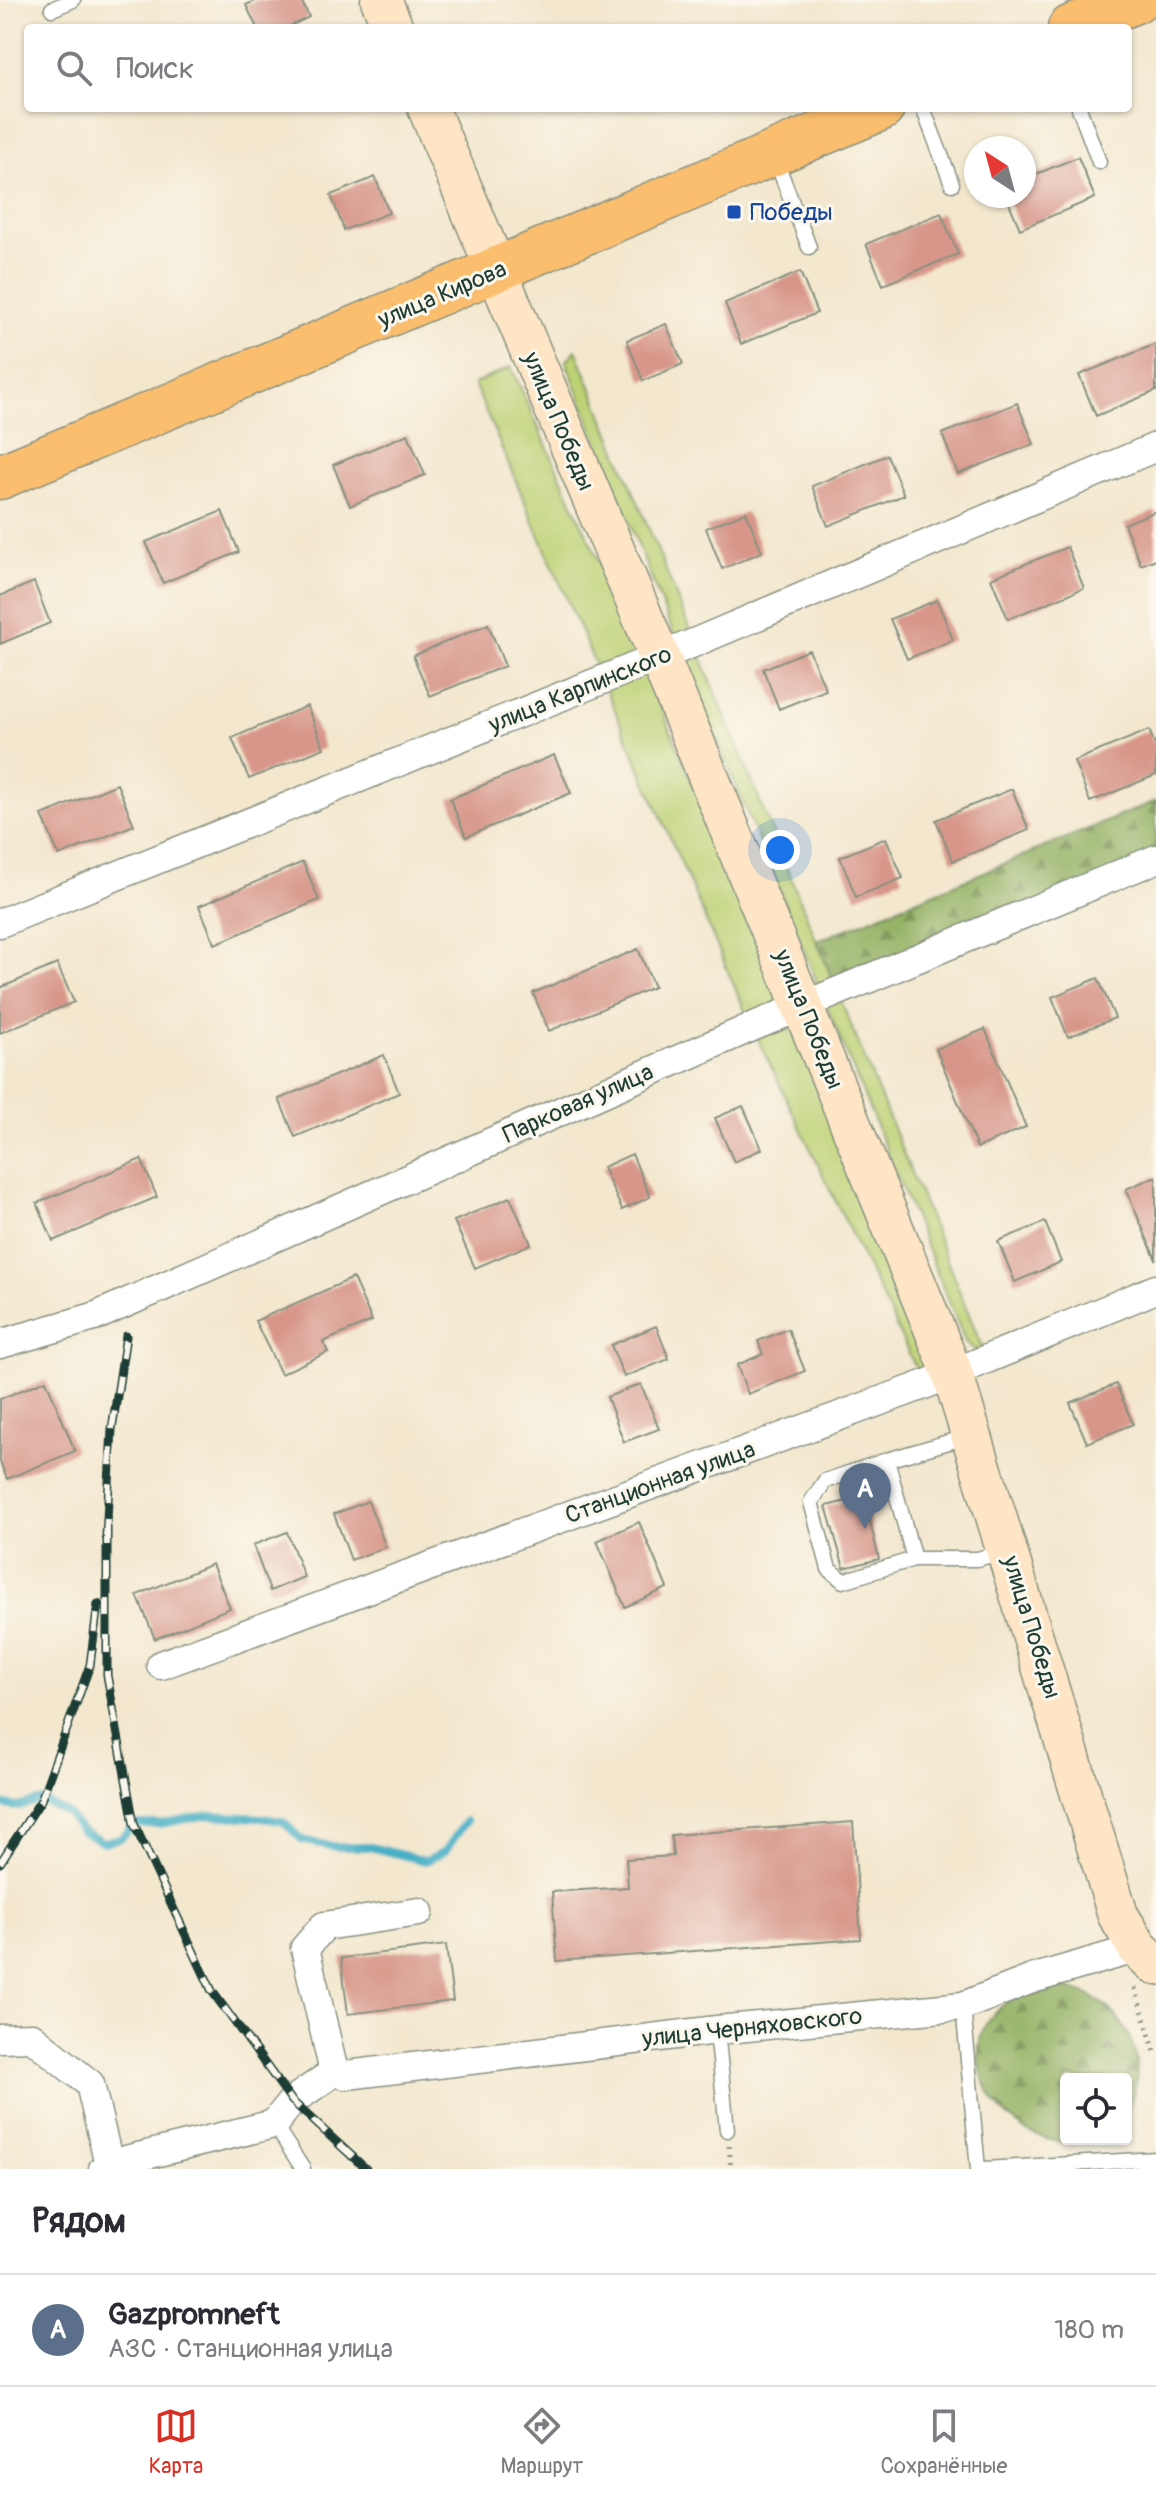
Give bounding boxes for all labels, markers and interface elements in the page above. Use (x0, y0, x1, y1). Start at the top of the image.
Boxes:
search box (24, 24, 1132, 112)
icon: search (52, 46, 96, 90)
text: Поиск (116, 50, 194, 87)
north arrow (964, 136, 1036, 208)
place label: Победы (750, 198, 833, 227)
marker: Победы (725, 203, 743, 221)
street label: улица Кирова (373, 254, 511, 335)
street label: улица Победы (516, 347, 601, 495)
street label: улица Карпинского (484, 640, 676, 740)
your location (760, 830, 800, 870)
street label: улица Победы (767, 944, 850, 1093)
street label: Парковая улица (499, 1057, 658, 1150)
street label: Станционная улица (561, 1435, 759, 1530)
pin: A (839, 1463, 891, 1529)
street label: улица Победы (996, 1551, 1067, 1702)
street label: улица Черняховского (640, 2002, 864, 2054)
map controls (1060, 2073, 1132, 2145)
button: locate (1060, 2073, 1132, 2145)
text: Рядом (32, 2200, 126, 2243)
text: Gazpromneft (108, 2296, 280, 2333)
text: A (50, 2314, 66, 2346)
text: 180 m (1054, 2314, 1124, 2346)
text: АЗС · Станционная улица (108, 2333, 393, 2365)
tab: Карта (149, 2404, 203, 2480)
tab: Маршрут (500, 2404, 583, 2480)
tab: Сохранённые (881, 2404, 1007, 2480)

